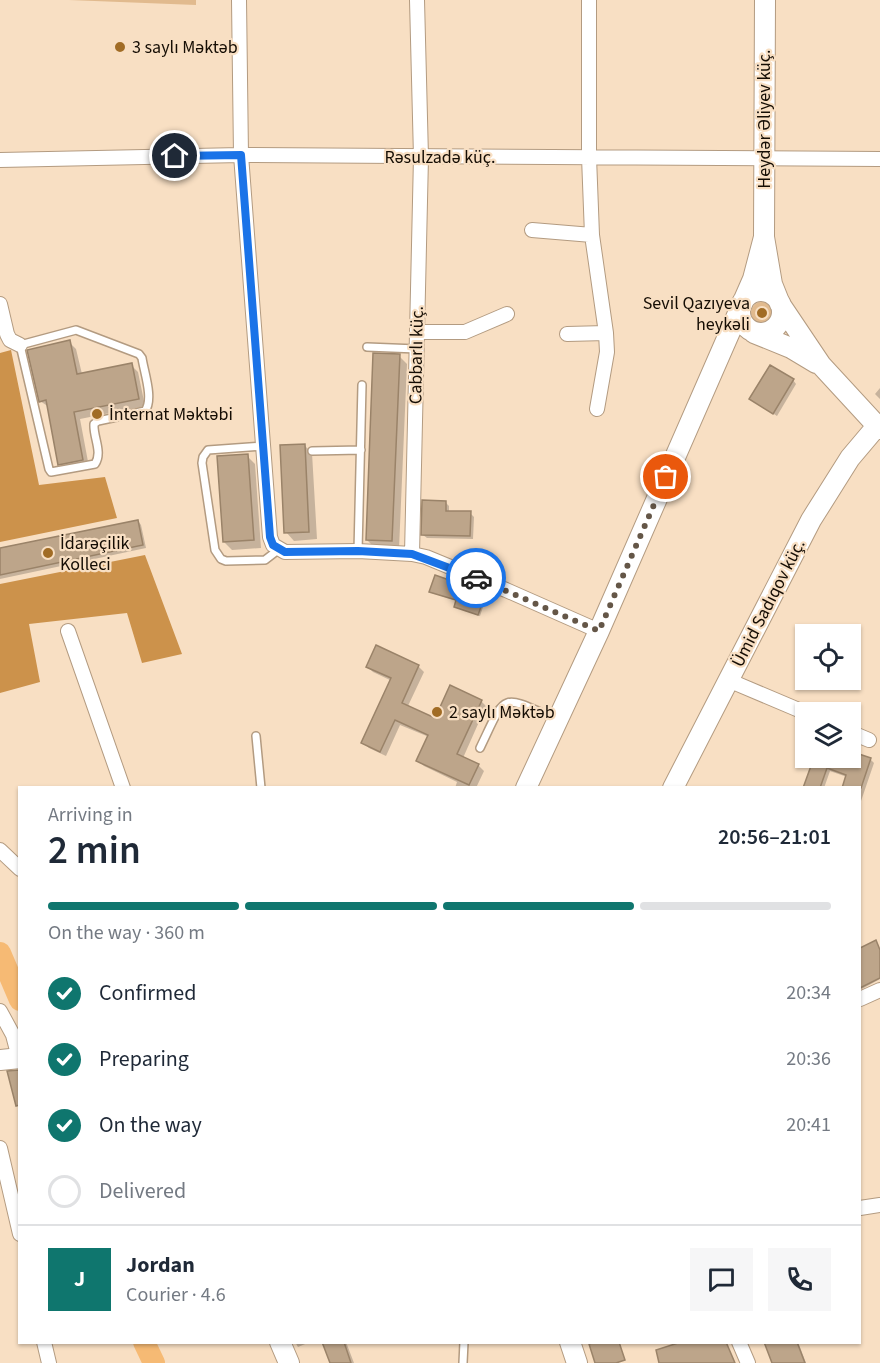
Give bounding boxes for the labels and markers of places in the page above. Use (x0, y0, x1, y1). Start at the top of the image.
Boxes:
place label: 3 saylı Məktəb (132, 35, 238, 60)
marker: 3 saylı Məktəb (113, 40, 127, 54)
pin (149, 130, 200, 181)
place label: Sevil Qazıyeva heykəli (643, 291, 750, 337)
marker: Sevil Qazıyeva heykəli (755, 306, 769, 320)
place label: İnternat Məktəbi (109, 402, 233, 427)
marker: İnternat Məktəbi (90, 407, 104, 421)
pin (640, 451, 691, 502)
place label: İdarəçilik Kolleci (60, 531, 130, 577)
marker: İdarəçilik Kolleci (41, 546, 55, 560)
place label: 2 saylı Məktəb (449, 700, 555, 725)
marker: 2 saylı Məktəb (430, 705, 444, 719)

